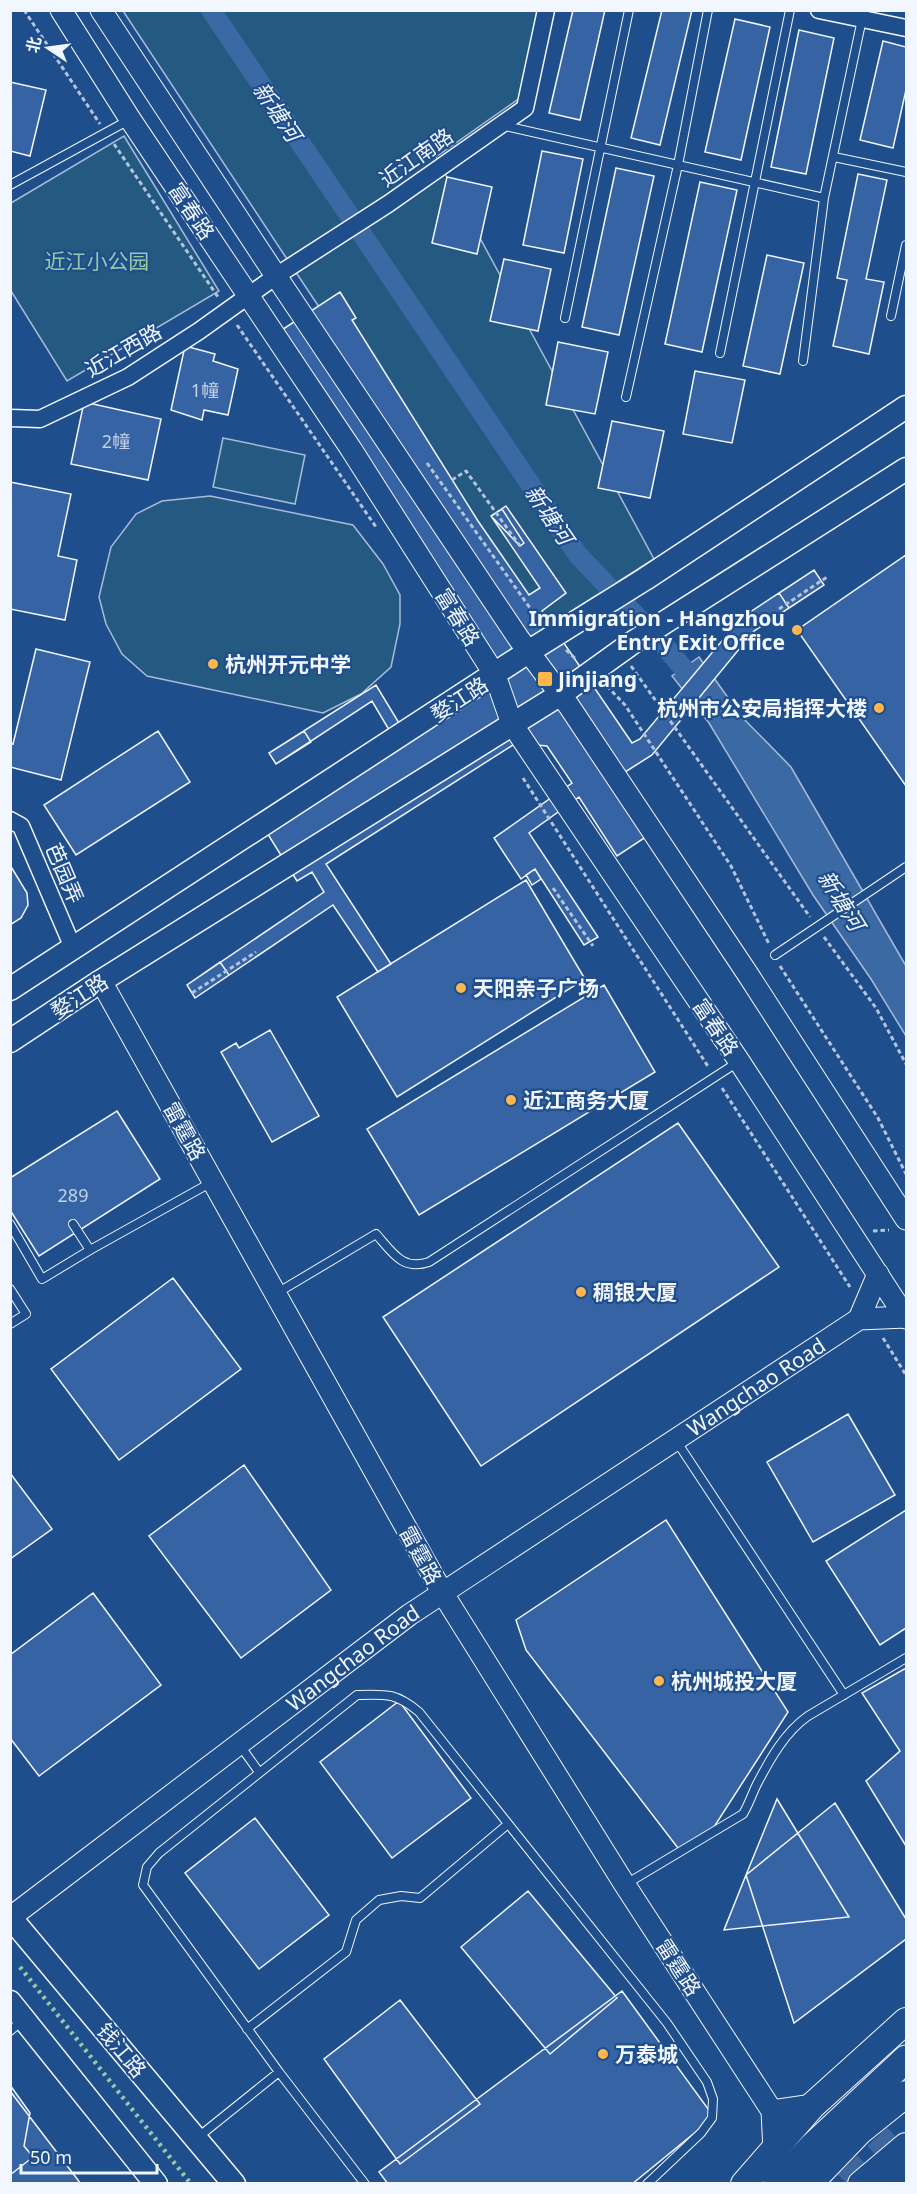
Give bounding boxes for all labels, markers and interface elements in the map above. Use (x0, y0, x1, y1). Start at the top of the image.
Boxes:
north arrow (18, 18, 78, 78)
text: 北 (21, 34, 46, 55)
water label: 新塘河 (247, 75, 311, 150)
street label: 近江南路 (374, 121, 458, 193)
street label: 富春路 (163, 177, 221, 245)
park label: 近江小公园 (45, 247, 150, 275)
street label: 近江西路 (80, 317, 166, 383)
house number: 1幢 (191, 378, 219, 402)
house number: 2幢 (102, 429, 130, 453)
water label: 新塘河 (519, 478, 583, 553)
street label: 富春路 (429, 583, 487, 651)
place label: Immigration - Hangzhou Entry Exit Office (529, 604, 785, 656)
marker: Immigration - Hangzhou Entry Exit Office (790, 623, 804, 637)
place label: 杭州开元中学 (225, 650, 351, 678)
marker: 杭州开元中学 (206, 657, 220, 671)
place label: Jinjiang (556, 665, 637, 693)
street label: 婺江路 (425, 670, 493, 728)
marker: Jinjiang (536, 670, 554, 688)
place label: 杭州市公安局指挥大楼 (657, 694, 867, 722)
marker: 杭州市公安局指挥大楼 (872, 701, 886, 715)
street label: 芭园弄 (40, 839, 90, 907)
water label: 新塘河 (812, 864, 874, 939)
street label: 婺江路 (45, 967, 113, 1025)
place label: 天阳亲子广场 (473, 974, 599, 1002)
marker: 天阳亲子广场 (454, 981, 468, 995)
street label: 富春路 (687, 993, 745, 1061)
place label: 近江商务大厦 (523, 1086, 649, 1114)
marker: 近江商务大厦 (504, 1093, 518, 1107)
street label: 雷霆路 (157, 1097, 213, 1165)
house number: 289 (58, 1183, 88, 1207)
place label: 稠银大厦 (593, 1278, 677, 1306)
marker: 稠银大厦 (574, 1285, 588, 1299)
street label: Wangchao Road (681, 1331, 831, 1442)
street label: 雷霆路 (393, 1521, 449, 1589)
street label: Wangchao Road (280, 1598, 425, 1717)
place label: 杭州城投大厦 (671, 1667, 797, 1695)
marker: 杭州城投大厦 (652, 1674, 666, 1688)
street label: 雷霆路 (650, 1933, 708, 2001)
street label: 钱江路 (91, 2017, 153, 2083)
place label: 万泰城 (615, 2040, 678, 2068)
marker: 万泰城 (596, 2047, 610, 2061)
scale bar (21, 2137, 158, 2175)
text: 50 m (30, 2145, 72, 2169)

